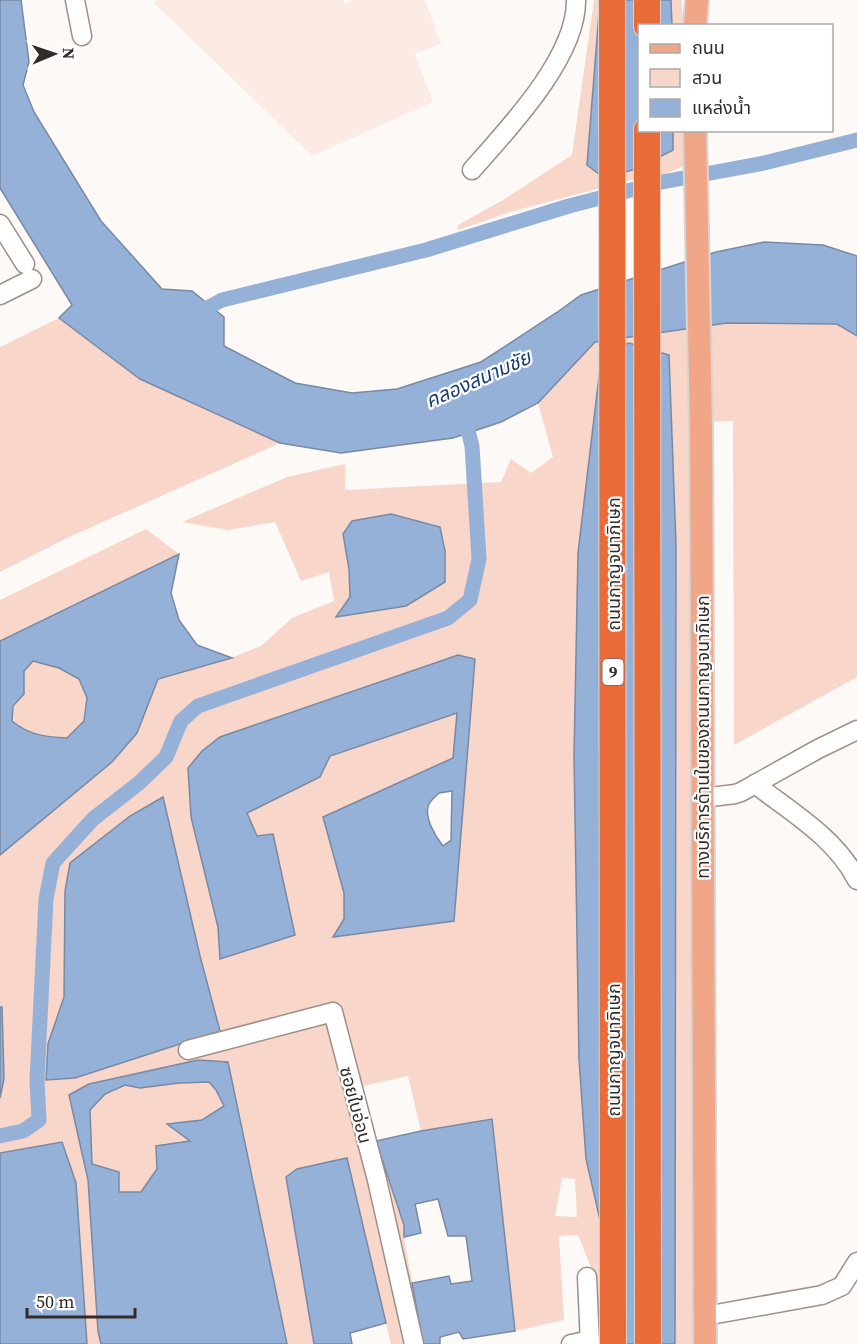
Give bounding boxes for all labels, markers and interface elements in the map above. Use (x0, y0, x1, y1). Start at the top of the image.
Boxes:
north arrow (24, 24, 84, 84)
legend (638, 24, 833, 132)
text: ถนน (692, 35, 725, 60)
text: N (58, 47, 80, 60)
text: สวน (692, 65, 722, 90)
text: แหล่งน้ำ (692, 95, 751, 120)
water label: คลองสนามชัย (421, 342, 537, 415)
street label: ถนนกาญจนาภิเษก (601, 497, 626, 631)
street label: ทางบริการด้านในของถนนกาญจนาภิเษก (690, 595, 715, 879)
road number: 9 (602, 659, 624, 685)
street label: ถนนกาญจนาภิเษก (601, 983, 626, 1117)
street label: ซอยใบอ่อน (334, 1064, 378, 1146)
scale bar (27, 1281, 135, 1319)
text: 50 m (36, 1289, 74, 1314)

